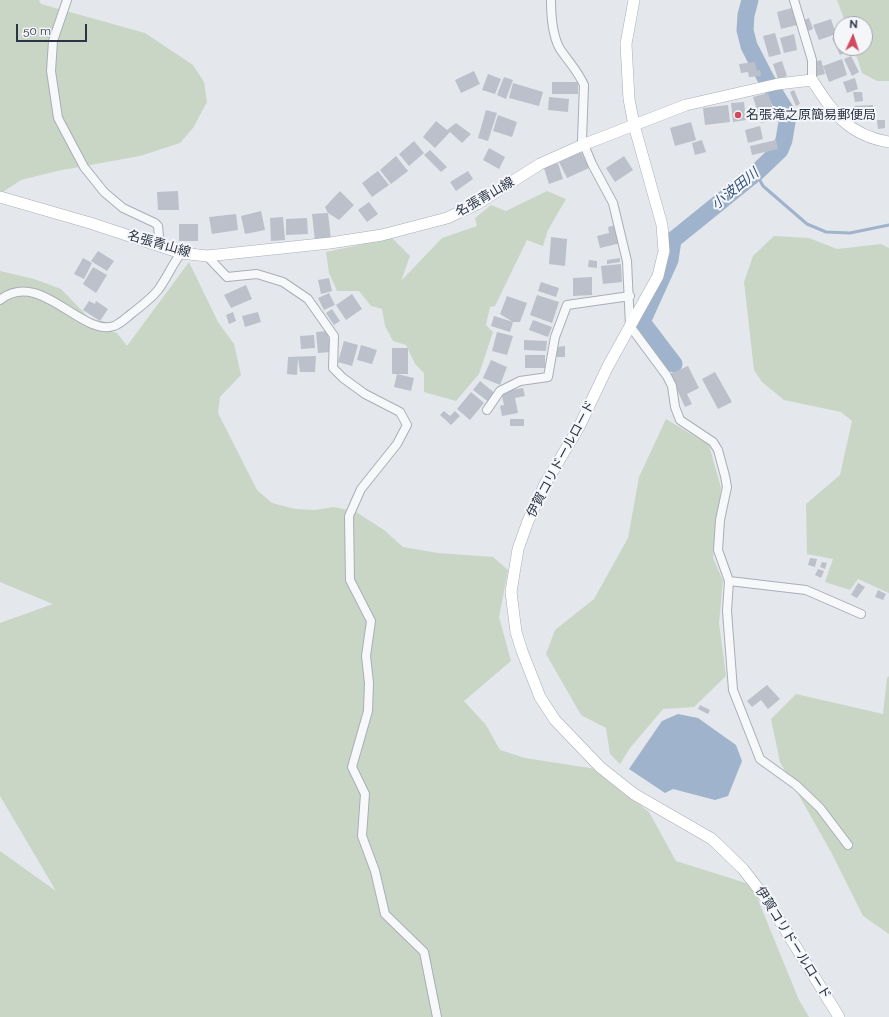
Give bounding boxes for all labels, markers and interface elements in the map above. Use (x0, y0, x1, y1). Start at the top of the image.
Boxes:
scale bar (18, 16, 89, 42)
north arrow (833, 16, 873, 56)
text: N (849, 18, 858, 31)
text: 50 m (23, 24, 51, 38)
place label: 名張滝之原簡易郵便局 (746, 107, 876, 123)
marker: 名張滝之原簡易郵便局 (733, 110, 743, 120)
water label: 小波田川 (708, 165, 762, 213)
street label: 名張青山線 (453, 174, 517, 220)
street label: 名張青山線 (126, 228, 192, 260)
street label: 伊賀コリドールロード (524, 398, 598, 520)
street label: 伊賀コリドールロード (752, 884, 834, 1002)

